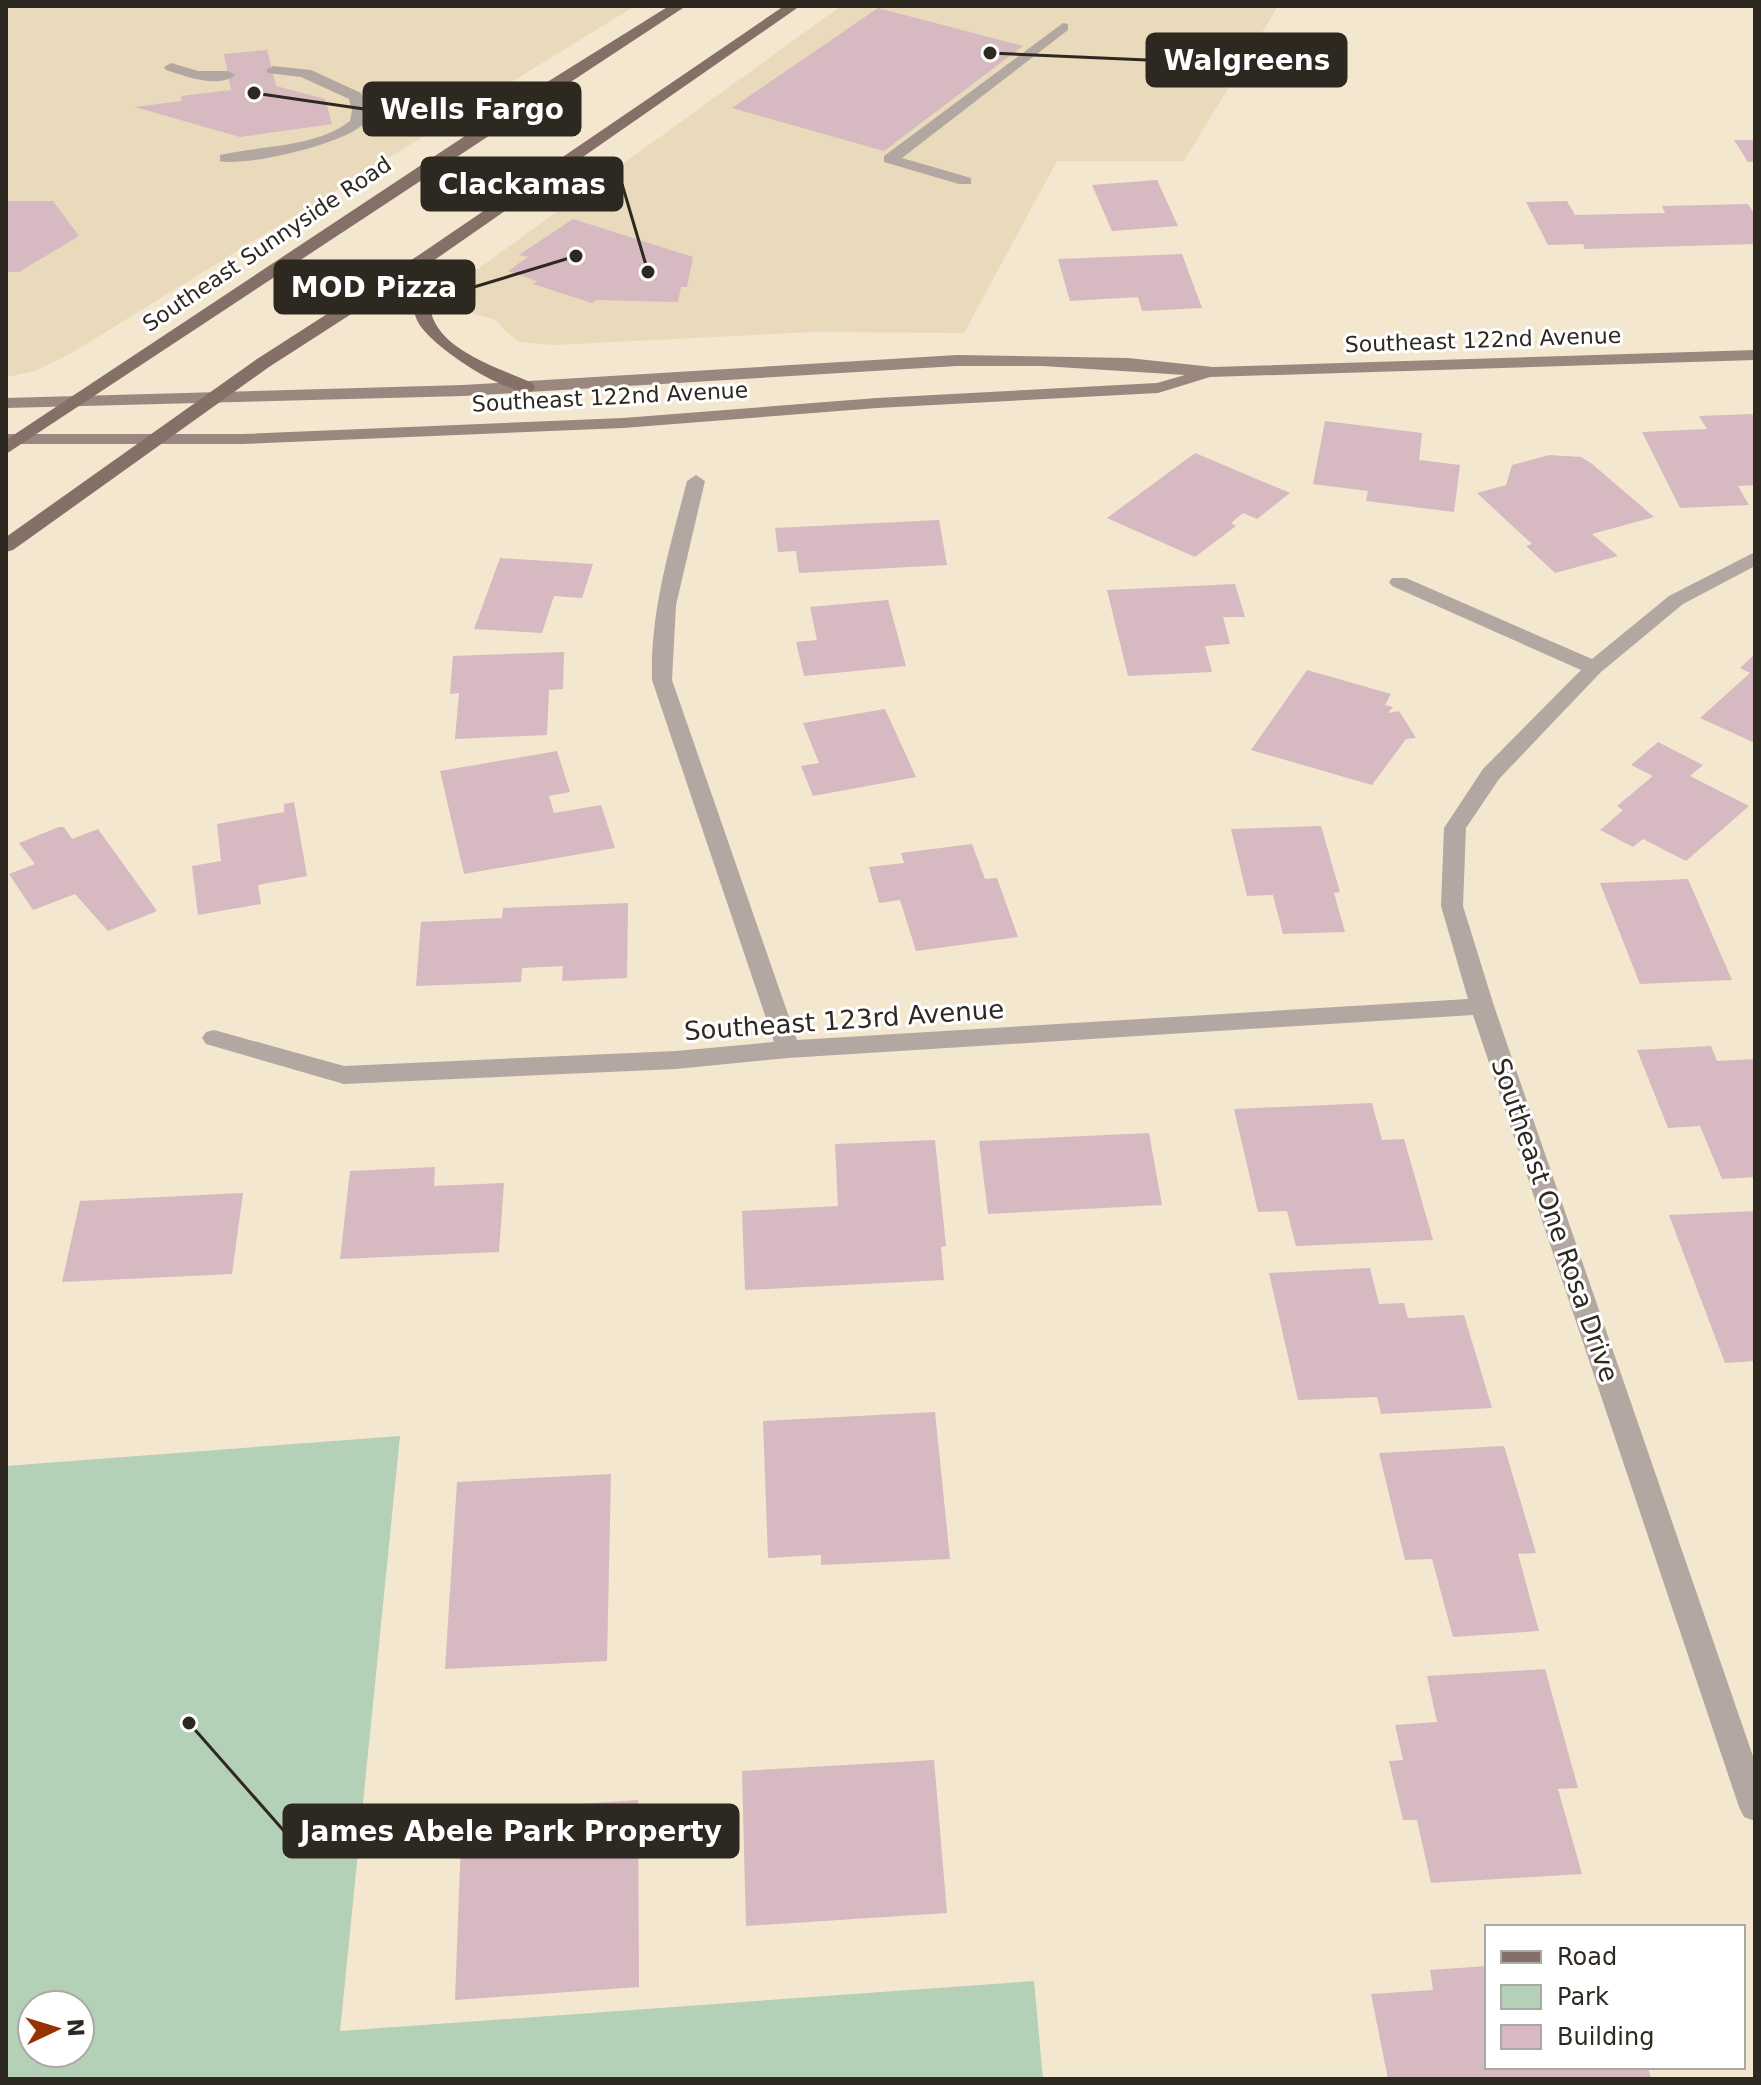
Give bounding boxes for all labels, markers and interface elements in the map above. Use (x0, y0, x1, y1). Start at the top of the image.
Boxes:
callout: Walgreens (1147, 34, 1346, 86)
text: Walgreens (1164, 44, 1330, 77)
callout: Wells Fargo (364, 83, 580, 135)
text: Wells Fargo (380, 93, 564, 126)
street label: Southeast Sunnyside Road (138, 151, 396, 337)
callout: Clackamas (422, 158, 622, 210)
text: Clackamas (438, 168, 606, 201)
callout: MOD Pizza (275, 261, 474, 313)
text: MOD Pizza (291, 271, 457, 304)
street label: Southeast 122nd Avenue (1344, 323, 1622, 357)
street label: Southeast 122nd Avenue (471, 377, 749, 417)
street label: Southeast 123rd Avenue (683, 994, 1005, 1046)
street label: Southeast One Rosa Drive (1485, 1054, 1625, 1386)
callout: James Abele Park Property (284, 1805, 738, 1857)
text: James Abele Park Property (298, 1815, 722, 1848)
legend (1485, 1925, 1745, 2069)
text: Road (1557, 1943, 1617, 1971)
text: Park (1557, 1983, 1609, 2011)
north arrow (16, 1989, 96, 2069)
text: N (62, 2018, 89, 2038)
text: Building (1557, 2023, 1654, 2051)

